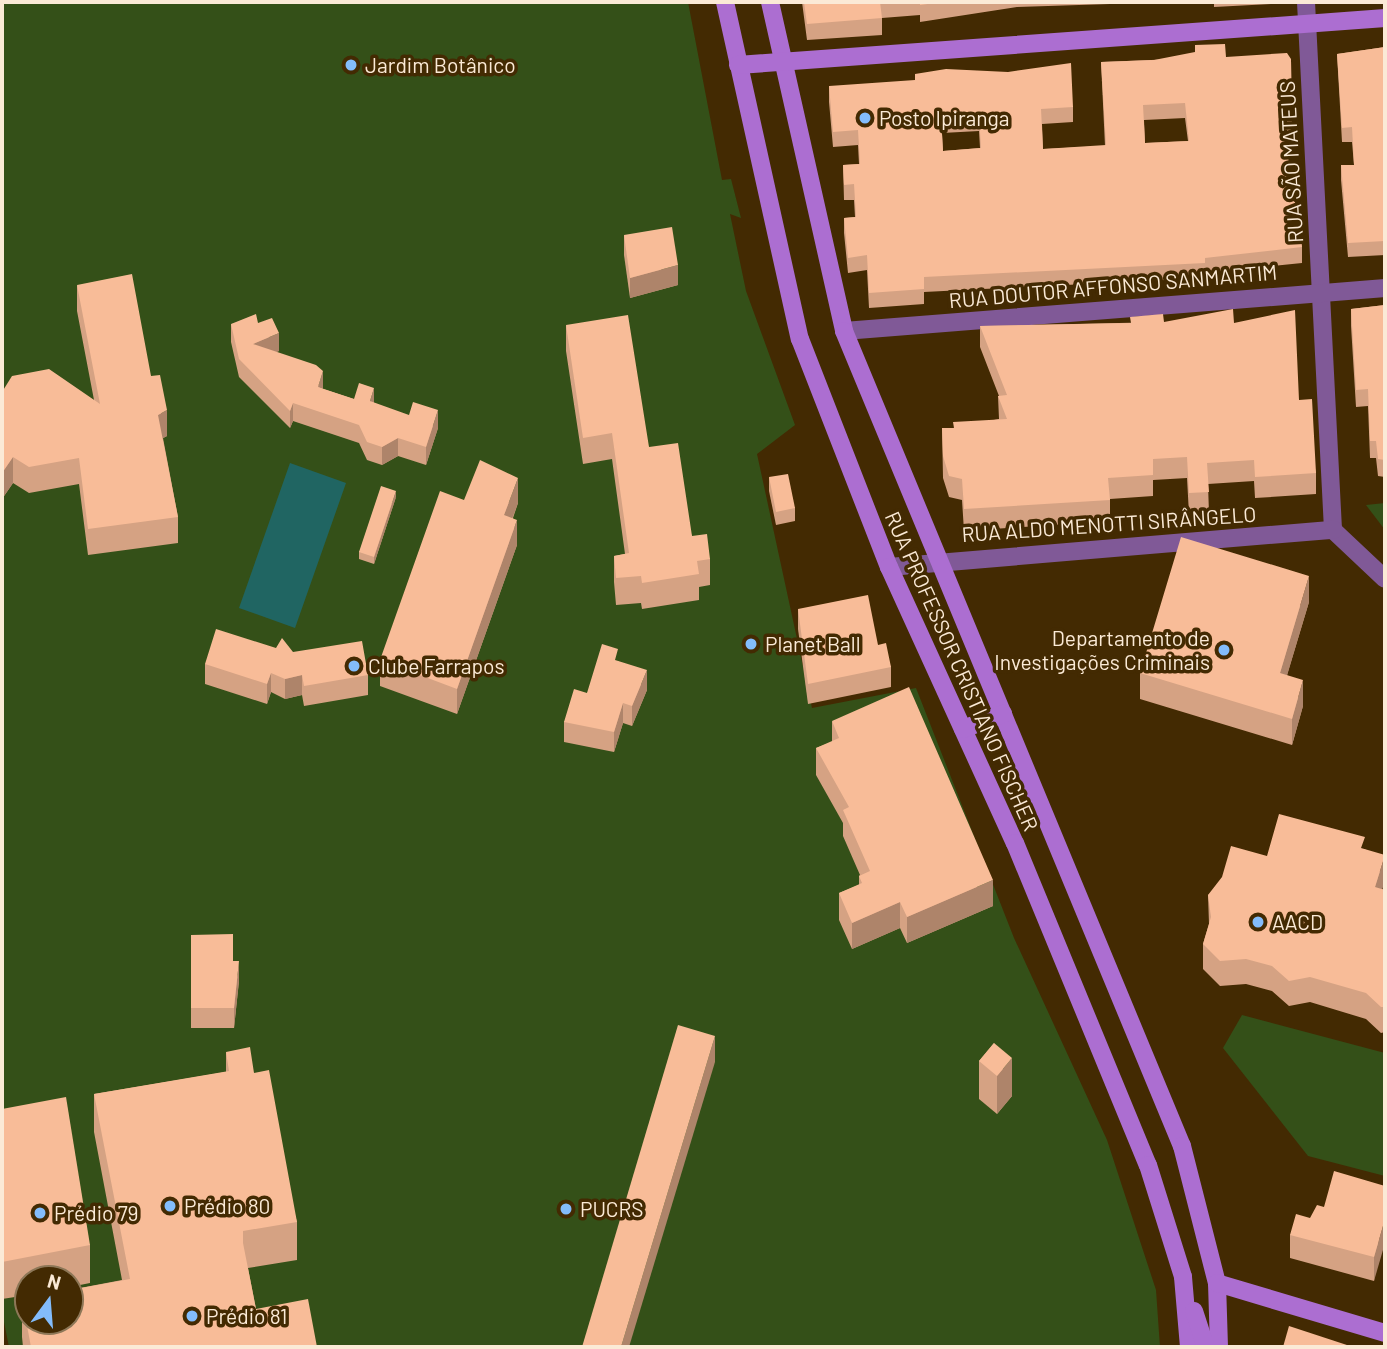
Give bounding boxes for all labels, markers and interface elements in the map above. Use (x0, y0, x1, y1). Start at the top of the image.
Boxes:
place label: Jardim Botânico (365, 52, 516, 78)
marker: Jardim Botânico (343, 57, 359, 73)
street label: RUA SÃO MATEUS (1274, 80, 1308, 244)
place label: Posto Ipiranga (879, 105, 1010, 131)
marker: Posto Ipiranga (857, 110, 873, 126)
street label: RUA DOUTOR AFFONSO SANMARTIM (948, 259, 1278, 313)
street label: RUA ALDO MENOTTI SIRÂNGELO (961, 501, 1257, 547)
street label: RUA PROFESSOR CRISTIANO FISCHER (880, 507, 1044, 835)
place label: Departamento de Investigações Criminais (994, 625, 1210, 675)
place label: Planet Ball (765, 631, 860, 657)
marker: Planet Ball (743, 636, 759, 652)
marker: Departamento de Investigações Criminais (1216, 642, 1232, 658)
place label: Clube Farrapos (368, 653, 504, 679)
marker: Clube Farrapos (346, 658, 362, 674)
place label: AACD (1272, 909, 1323, 935)
marker: AACD (1250, 914, 1266, 930)
place label: Prédio 80 (184, 1193, 270, 1219)
place label: PUCRS (580, 1196, 644, 1222)
marker: Prédio 80 (162, 1198, 178, 1214)
place label: Prédio 79 (54, 1200, 139, 1226)
marker: PUCRS (558, 1201, 574, 1217)
marker: Prédio 79 (32, 1205, 48, 1221)
north arrow (14, 1265, 84, 1335)
text: N (45, 1268, 64, 1294)
place label: Prédio 81 (206, 1303, 287, 1329)
marker: Prédio 81 (184, 1308, 200, 1324)

